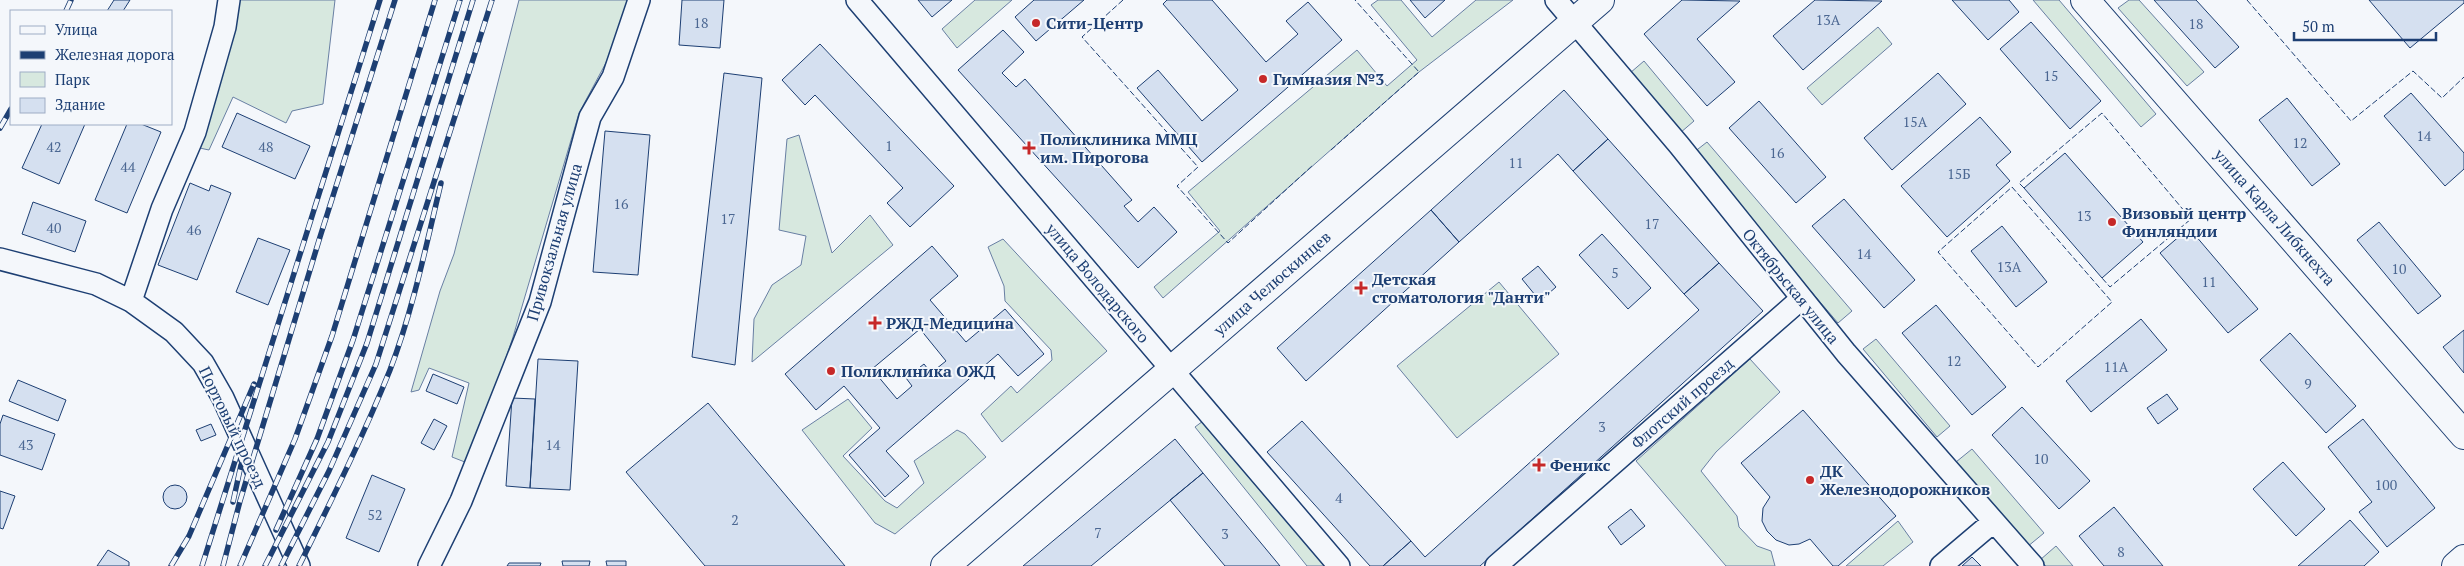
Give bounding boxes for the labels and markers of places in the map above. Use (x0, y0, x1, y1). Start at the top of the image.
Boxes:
place label: Сити-Центр (1046, 12, 1144, 34)
marker: Сити-Центр (1030, 17, 1042, 29)
place label: Гимназия №3 (1273, 68, 1384, 90)
marker: Гимназия №3 (1257, 73, 1269, 85)
place label: Поликлиника ММЦ им. Пирогова (1040, 128, 1198, 168)
marker: Поликлиника ММЦ им. Пирогова (1022, 141, 1036, 155)
place label: Визовый центр Финляндии (2122, 202, 2247, 242)
marker: Визовый центр Финляндии (2106, 216, 2118, 228)
place label: Детская стоматология "Данти" (1372, 268, 1551, 308)
marker: Детская стоматология "Данти" (1354, 281, 1368, 295)
place label: РЖД-Медицина (886, 312, 1014, 334)
marker: РЖД-Медицина (868, 316, 882, 330)
place label: Поликлиника ОЖД (841, 360, 996, 382)
marker: Поликлиника ОЖД (825, 365, 837, 377)
place label: Феникс (1550, 454, 1611, 476)
marker: Феникс (1532, 458, 1546, 472)
place label: ДК Железнодорожников (1820, 460, 1990, 500)
marker: ДК Железнодорожников (1804, 474, 1816, 486)

